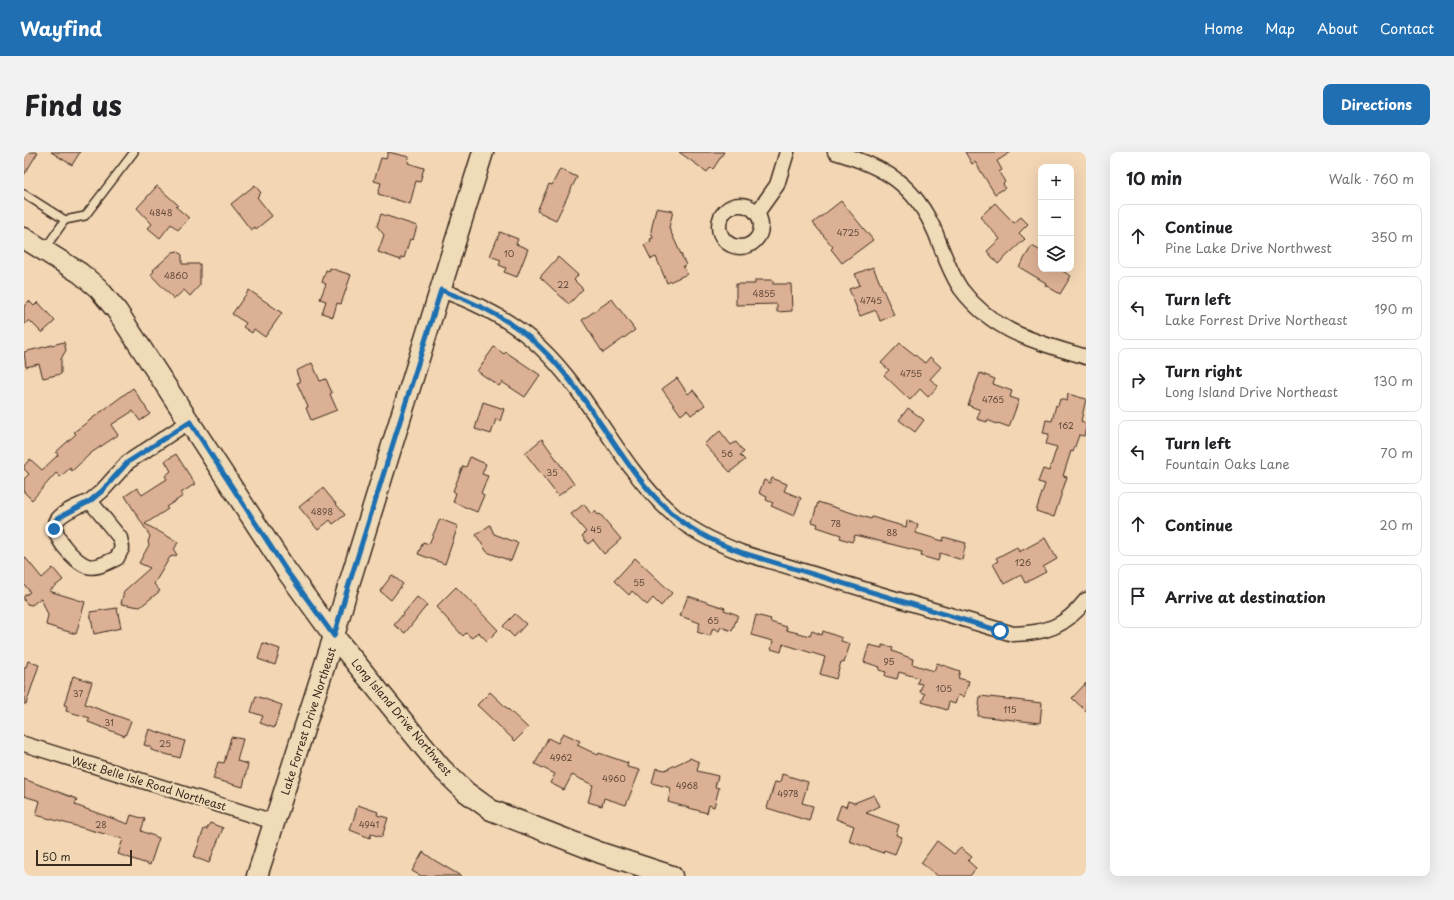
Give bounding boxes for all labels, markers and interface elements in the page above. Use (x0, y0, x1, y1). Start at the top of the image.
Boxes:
text: Wayfind (20, 14, 102, 42)
text: Home (1204, 18, 1243, 39)
text: Map (1265, 18, 1295, 39)
text: About (1317, 18, 1358, 39)
text: Contact (1380, 18, 1434, 39)
text: Find us (24, 83, 122, 126)
button: Directions (1323, 84, 1430, 125)
map controls (1038, 164, 1074, 272)
button: + (1038, 164, 1074, 200)
text: 10 min (1126, 165, 1182, 191)
text: Walk · 760 m (1329, 169, 1414, 188)
button: − (1038, 200, 1074, 236)
house number: 4848 (149, 205, 173, 219)
text: Continue (1165, 215, 1233, 238)
house number: 4725 (837, 225, 860, 239)
icon: ahead (1127, 225, 1149, 247)
text: 350 m (1371, 227, 1413, 246)
button: layers (1038, 236, 1074, 272)
text: Pine Lake Drive Northwest (1165, 238, 1332, 257)
house number: 10 (504, 246, 515, 260)
house number: 4860 (164, 268, 188, 282)
house number: 22 (557, 277, 569, 291)
house number: 4855 (753, 286, 775, 300)
text: Turn left (1165, 287, 1231, 310)
house number: 4745 (860, 293, 882, 307)
icon: left (1127, 297, 1149, 319)
text: 190 m (1374, 299, 1413, 318)
text: Lake Forrest Drive Northeast (1165, 310, 1348, 329)
text: Turn right (1165, 359, 1242, 382)
house number: 4755 (900, 366, 922, 380)
icon: right (1127, 369, 1149, 391)
text: 130 m (1374, 371, 1413, 390)
text: Long Island Drive Northeast (1165, 382, 1338, 401)
house number: 4765 (982, 392, 1004, 406)
house number: 162 (1058, 418, 1074, 432)
text: Turn left (1165, 431, 1231, 454)
icon: left (1127, 441, 1149, 463)
text: 70 m (1380, 443, 1413, 462)
house number: 56 (721, 446, 733, 460)
text: Fountain Oaks Lane (1165, 454, 1290, 473)
house number: 35 (546, 465, 558, 479)
house number: 4898 (311, 504, 333, 518)
icon: ahead (1127, 513, 1149, 535)
text: Continue (1165, 513, 1233, 536)
text: 20 m (1379, 515, 1413, 534)
house number: 78 (831, 516, 841, 530)
route end (45, 520, 63, 538)
house number: 45 (590, 522, 602, 536)
house number: 88 (886, 525, 898, 539)
house number: 126 (1015, 555, 1031, 569)
house number: 55 (633, 575, 645, 589)
icon: arrive (1127, 585, 1149, 607)
text: Arrive at destination (1165, 585, 1326, 608)
house number: 65 (707, 613, 719, 627)
route start (991, 622, 1009, 640)
street label: Lake Forrest Drive Northeast (276, 644, 340, 797)
house number: 95 (883, 654, 895, 668)
street label: Long Island Drive Northwest (348, 655, 457, 780)
house number: 105 (936, 681, 952, 695)
house number: 37 (73, 686, 83, 700)
house number: 115 (1003, 702, 1017, 716)
house number: 31 (104, 715, 114, 729)
house number: 25 (159, 736, 171, 750)
house number: 4962 (550, 750, 573, 764)
street label: West Belle Isle Road Northeast (69, 751, 229, 815)
house number: 4960 (602, 771, 626, 785)
house number: 4968 (676, 778, 698, 792)
house number: 4978 (777, 786, 799, 800)
house number: 28 (95, 817, 107, 831)
house number: 4941 (359, 817, 379, 831)
scale bar (36, 848, 132, 867)
text: 50 m (42, 848, 71, 865)

